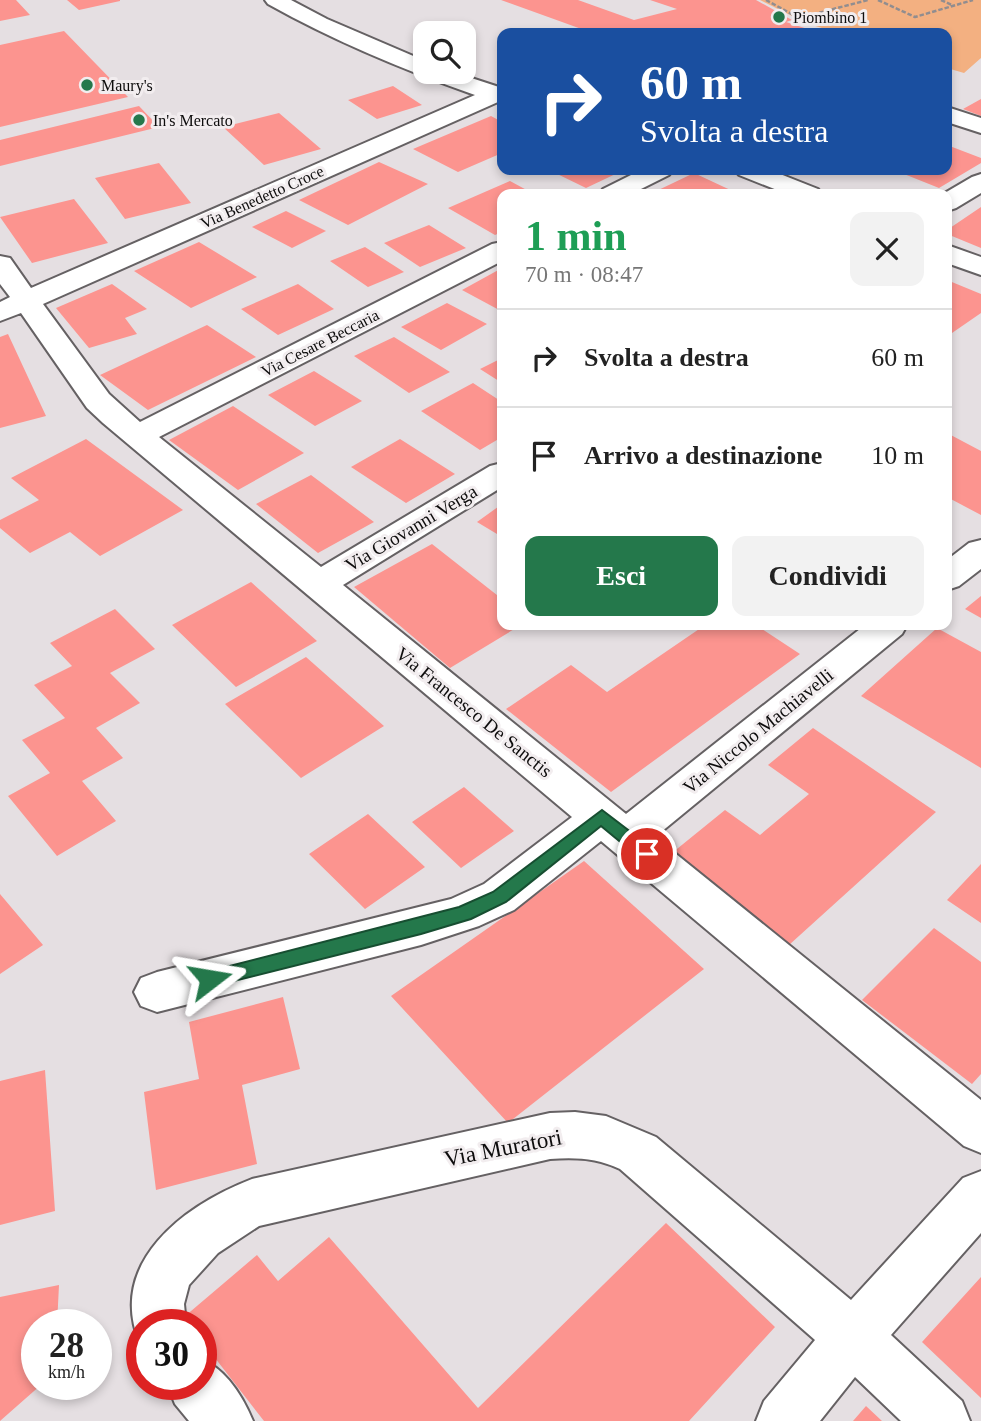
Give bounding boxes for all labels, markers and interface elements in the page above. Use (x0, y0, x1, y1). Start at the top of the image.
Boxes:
marker: Piombino 1 (771, 9, 787, 25)
place label: Piombino 1 (793, 9, 867, 26)
map controls (413, 21, 476, 84)
button: search (413, 21, 476, 84)
text: 60 m (640, 55, 742, 110)
icon: right (525, 56, 616, 147)
marker: Maury's (79, 77, 95, 93)
place label: Maury's (101, 77, 153, 95)
marker: In's Mercato (131, 112, 147, 128)
place label: In's Mercato (153, 112, 233, 129)
text: Svolta a destra (640, 113, 828, 149)
street label: Via Benedetto Croce (198, 162, 326, 232)
button: close (850, 212, 924, 286)
text: 1 min (525, 213, 627, 259)
text: 70 m · 08:47 (525, 262, 643, 287)
street label: Via Cesare Beccaria (258, 306, 382, 380)
icon: right (525, 339, 563, 377)
text: Svolta a destra (584, 343, 749, 372)
text: 60 m (871, 343, 924, 372)
icon: arrive (525, 437, 563, 475)
text: Arrivo a destinazione (584, 441, 822, 470)
text: 10 m (871, 441, 924, 470)
street label: Via Giovanni Verga (341, 480, 481, 576)
button: Esci (525, 536, 718, 616)
button: Condividi (732, 536, 924, 616)
street label: Via Francesco De Sanctis (392, 643, 556, 781)
street label: Via Niccolo Machiavelli (679, 664, 837, 798)
pin (617, 824, 677, 884)
icon: arrive (628, 835, 666, 873)
position arrow (173, 942, 247, 1016)
street label: Via Muratori (442, 1124, 564, 1172)
speed limit sign: 30 (126, 1309, 217, 1400)
text: 28 (49, 1326, 84, 1365)
text: km/h (48, 1362, 85, 1382)

